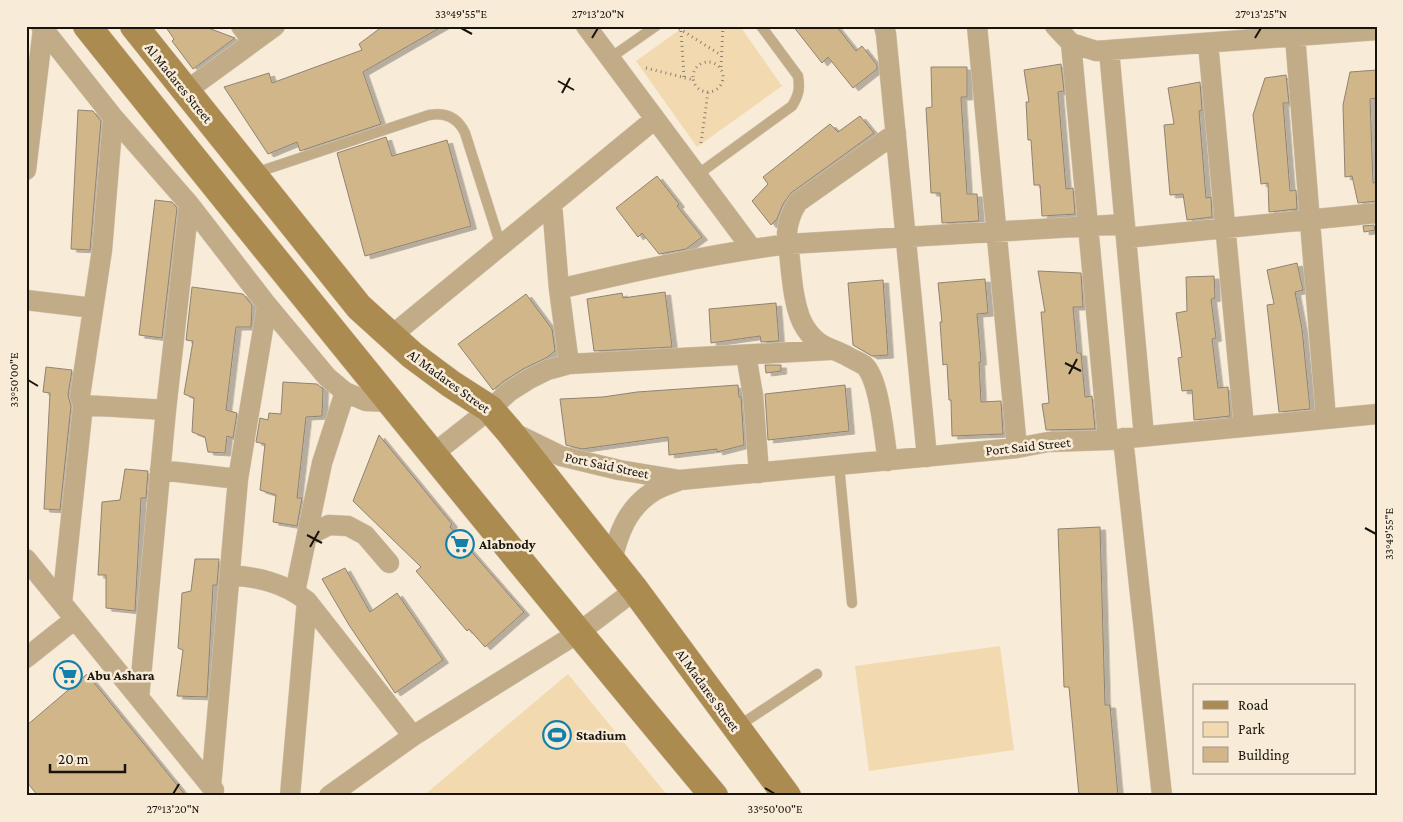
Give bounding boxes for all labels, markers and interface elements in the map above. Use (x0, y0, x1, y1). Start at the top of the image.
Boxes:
text: 33°49'55"E (435, 7, 488, 21)
text: 27°13'20"N (572, 7, 625, 21)
text: 27°13'25"N (1235, 7, 1287, 21)
street label: Al Madares Street (142, 40, 216, 126)
street label: Al Madares Street (405, 346, 494, 416)
text: 33°50'00"E (7, 352, 21, 407)
street label: Port Said Street (985, 434, 1072, 458)
street label: Port Said Street (564, 448, 651, 482)
text: 33°49'55"E (1382, 507, 1396, 560)
supermarket icon: Alabnody (445, 529, 475, 559)
place label: Alabnody (478, 536, 536, 552)
street label: Al Madares Street (673, 646, 743, 735)
supermarket icon: Abu Ashara (53, 660, 83, 690)
place label: Abu Ashara (86, 667, 155, 683)
legend (1193, 684, 1356, 774)
text: Road (1238, 697, 1269, 713)
sports icon: Stadium (542, 720, 572, 750)
text: Park (1238, 721, 1265, 737)
place label: Stadium (576, 727, 626, 743)
scale bar (50, 742, 125, 774)
text: Building (1238, 747, 1289, 764)
text: 20 m (58, 751, 89, 767)
text: 27°13'20"N (147, 802, 200, 816)
text: 33°50'00"E (748, 802, 803, 816)

